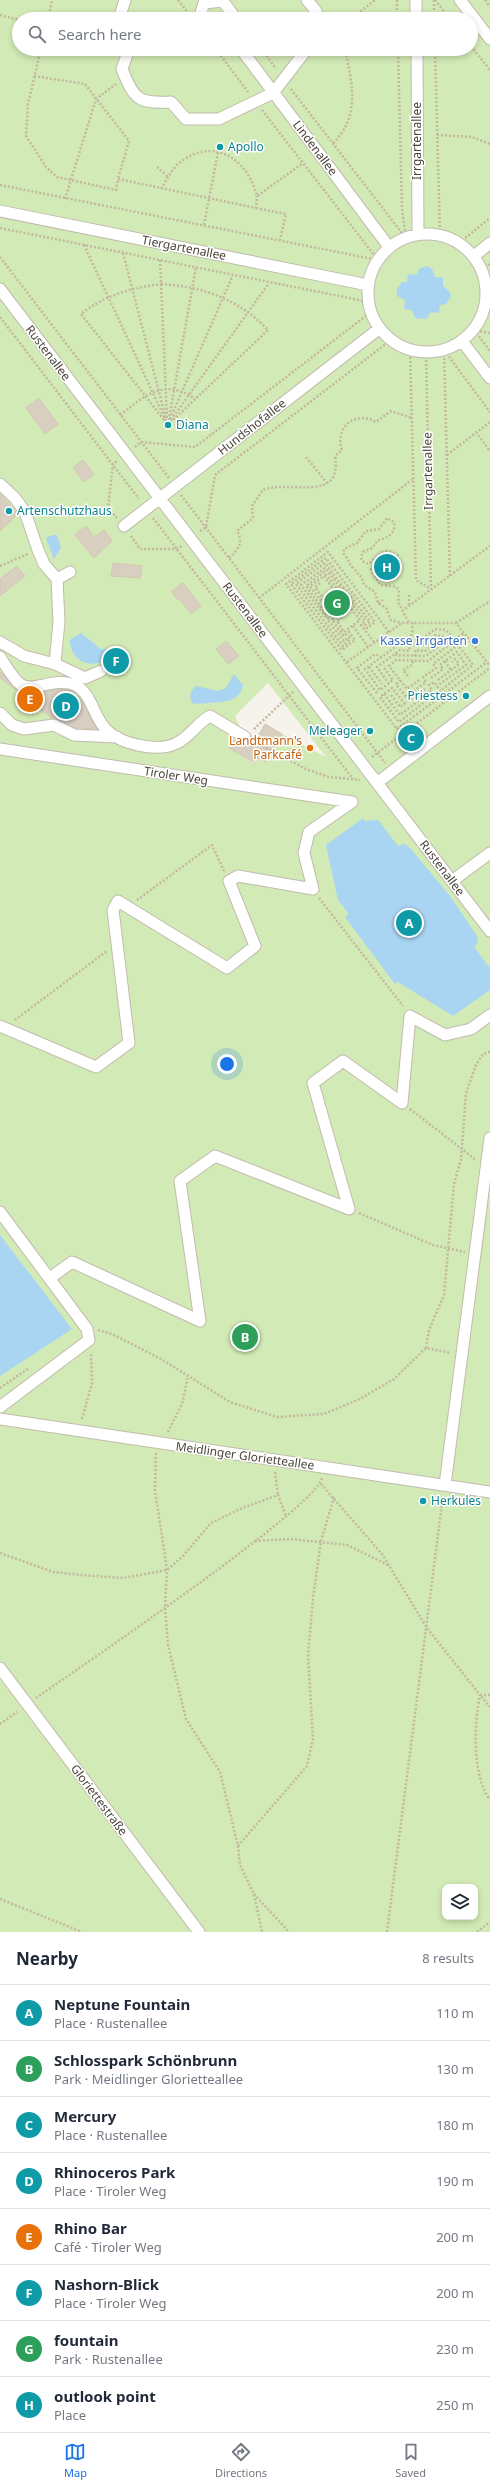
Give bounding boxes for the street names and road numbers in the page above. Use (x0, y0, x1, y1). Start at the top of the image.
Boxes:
street label: Irrgartenallee (408, 102, 425, 180)
street label: Lindenallee (289, 117, 342, 179)
street label: Tiergartenallee (141, 231, 228, 264)
street label: Rustenallee (22, 321, 75, 384)
street label: Hundshofallee (214, 394, 289, 459)
street label: Irrgartenallee (418, 432, 437, 510)
street label: Rustenallee (219, 578, 272, 641)
street label: Tiroler Weg (143, 762, 209, 789)
street label: Rustenallee (416, 836, 469, 899)
street label: Meidlinger Glorietteallee (175, 1437, 316, 1474)
street label: Gloriettestraße (67, 1761, 132, 1839)

